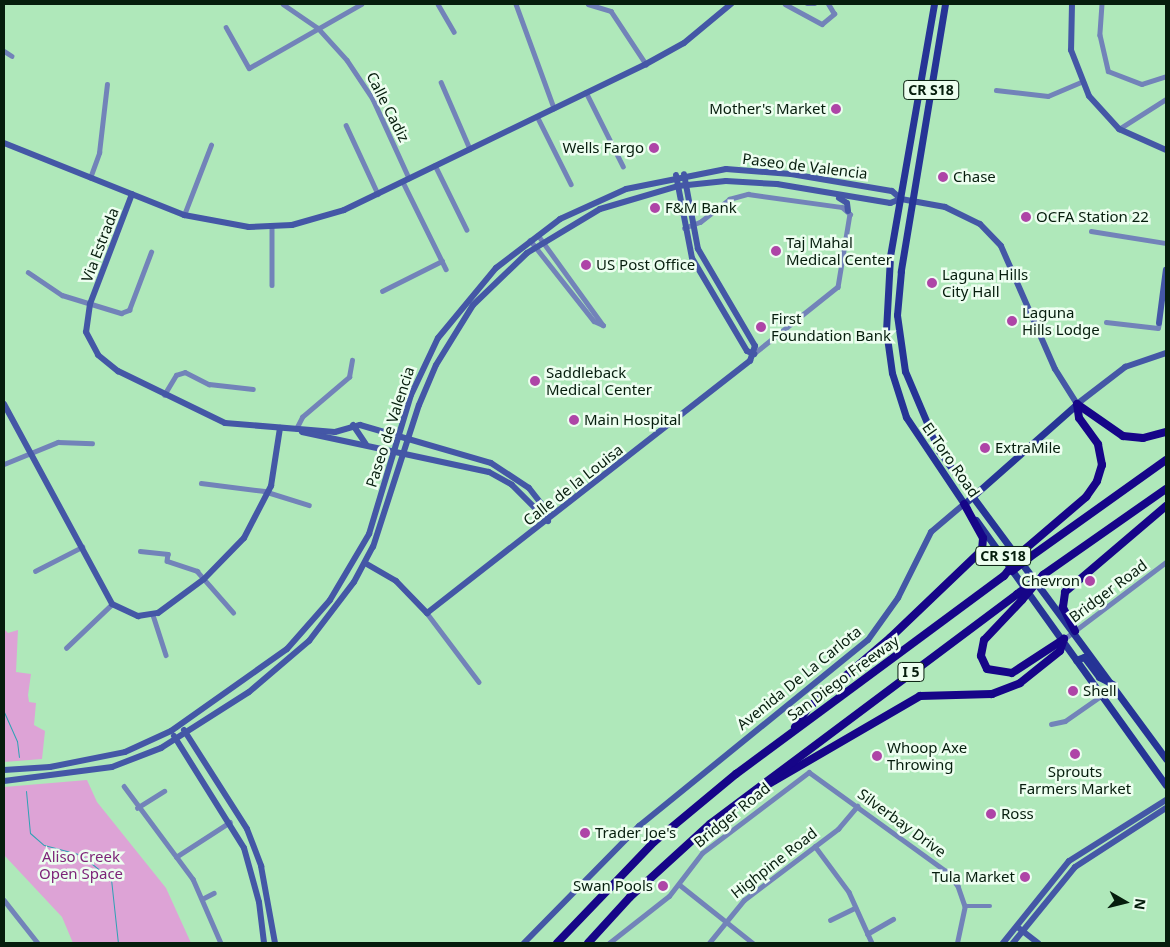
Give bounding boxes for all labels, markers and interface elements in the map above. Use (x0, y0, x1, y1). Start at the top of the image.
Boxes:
street label: Calle Cadiz (363, 69, 413, 145)
road number: CR S18 (902, 78, 960, 102)
place label: Mother's Market (709, 100, 826, 118)
marker: Mother's Market (830, 103, 842, 115)
place label: Wells Fargo (563, 139, 644, 157)
marker: Wells Fargo (648, 142, 660, 154)
street label: Paseo de Valencia (741, 149, 869, 183)
place label: Chase (953, 168, 996, 186)
marker: Chase (937, 171, 949, 183)
place label: F&M Bank (665, 199, 737, 217)
marker: F&M Bank (649, 202, 661, 214)
street label: Via Estrada (78, 205, 122, 285)
place label: OCFA Station 22 (1036, 208, 1149, 226)
marker: OCFA Station 22 (1020, 211, 1032, 223)
place label: Taj Mahal Medical Center (786, 233, 892, 268)
marker: Taj Mahal Medical Center (770, 245, 782, 257)
place label: US Post Office (596, 256, 695, 274)
marker: US Post Office (580, 259, 592, 271)
place label: Laguna Hills City Hall (942, 265, 1028, 300)
marker: Laguna Hills City Hall (926, 277, 938, 289)
place label: Laguna Hills Lodge (1022, 303, 1100, 338)
place label: First Foundation Bank (771, 309, 891, 344)
marker: Laguna Hills Lodge (1006, 315, 1018, 327)
marker: First Foundation Bank (755, 321, 767, 333)
place label: Saddleback Medical Center (546, 363, 652, 398)
street label: Paseo de Valencia (362, 364, 418, 490)
marker: Saddleback Medical Center (528, 374, 542, 388)
place label: Main Hospital (584, 411, 681, 429)
marker: Main Hospital (568, 414, 580, 426)
street label: El Toro Road (919, 419, 983, 501)
place label: ExtraMile (995, 439, 1061, 457)
street label: Calle de la Louisa (520, 441, 626, 529)
marker: ExtraMile (979, 442, 991, 454)
road number: CR S18 (974, 544, 1032, 568)
street label: Bridger Road (1066, 556, 1150, 626)
place label: Chevron (1021, 572, 1080, 590)
marker: Chevron (1084, 575, 1096, 587)
street label: Avenida De La Carlota (733, 622, 865, 734)
street label: San Diego Freeway (784, 631, 902, 725)
road number: I 5 (897, 660, 925, 684)
place label: Shell (1083, 682, 1117, 700)
marker: Shell (1067, 685, 1079, 697)
place label: Whoop Axe Throwing (887, 738, 967, 773)
marker: Sprouts Farmers Market (1069, 748, 1081, 760)
marker: Whoop Axe Throwing (871, 750, 883, 762)
place label: Sprouts Farmers Market (1019, 762, 1131, 797)
street label: Bridger Road (690, 779, 774, 851)
street label: Silverbay Drive (854, 785, 950, 861)
place label: Ross (1001, 805, 1034, 823)
marker: Ross (985, 808, 997, 820)
place label: Trader Joe's (595, 824, 676, 842)
street label: Highpine Road (727, 824, 821, 902)
marker: Trader Joe's (579, 827, 591, 839)
park label: Aliso Creek Open Space (39, 847, 123, 882)
place label: Tula Market (932, 868, 1015, 886)
marker: Tula Market (1019, 871, 1031, 883)
place label: Swan Pools (573, 877, 653, 895)
north arrow (1100, 877, 1150, 927)
marker: Swan Pools (657, 880, 669, 892)
text: N (1130, 897, 1151, 911)

